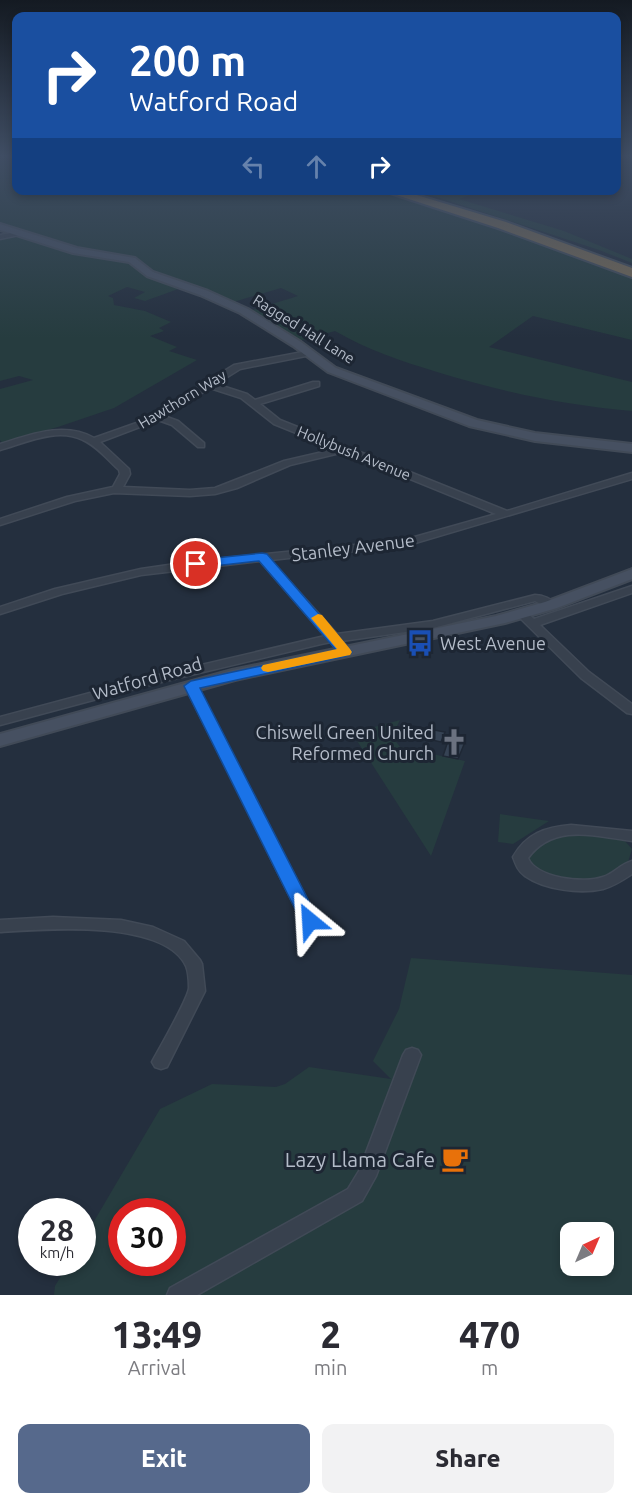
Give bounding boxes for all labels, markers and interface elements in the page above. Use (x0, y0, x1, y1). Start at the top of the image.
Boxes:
icon: right (30, 36, 108, 114)
text: 200 m (129, 37, 246, 84)
text: Watford Road (129, 86, 298, 116)
icon: left (237, 150, 270, 183)
icon: ahead (300, 150, 333, 183)
icon: right (363, 150, 396, 183)
street label: Ragged Hall Lane (250, 291, 358, 367)
street label: Hawthorn Way (135, 366, 229, 432)
street label: Hollybush Avenue (295, 423, 413, 483)
street label: Stanley Avenue (290, 530, 416, 564)
pin (170, 538, 221, 589)
icon: arrive (179, 547, 212, 580)
bus stop icon: West Avenue (405, 628, 435, 658)
place label: West Avenue (440, 633, 546, 653)
street label: Watford Road (90, 653, 204, 703)
place label: Chiswell Green United Reformed Church (256, 722, 434, 763)
church icon: Chiswell Green United Reformed Church (439, 727, 469, 757)
position arrow (278, 889, 342, 953)
cafe icon: Lazy Llama Cafe (440, 1144, 470, 1174)
place label: Lazy Llama Cafe (285, 1147, 435, 1171)
speed limit sign: 30 (108, 1198, 186, 1276)
text: 28 (40, 1213, 74, 1247)
north arrow (560, 1222, 614, 1276)
map controls (560, 1222, 614, 1276)
text: km/h (40, 1244, 74, 1261)
text: 13:49 (112, 1314, 202, 1355)
text: 2 (320, 1314, 341, 1355)
text: 470 (459, 1314, 520, 1355)
text: Arrival (128, 1356, 186, 1379)
text: min (314, 1356, 347, 1379)
text: m (481, 1356, 498, 1379)
button: Exit (18, 1424, 310, 1493)
button: Share (322, 1424, 614, 1493)

